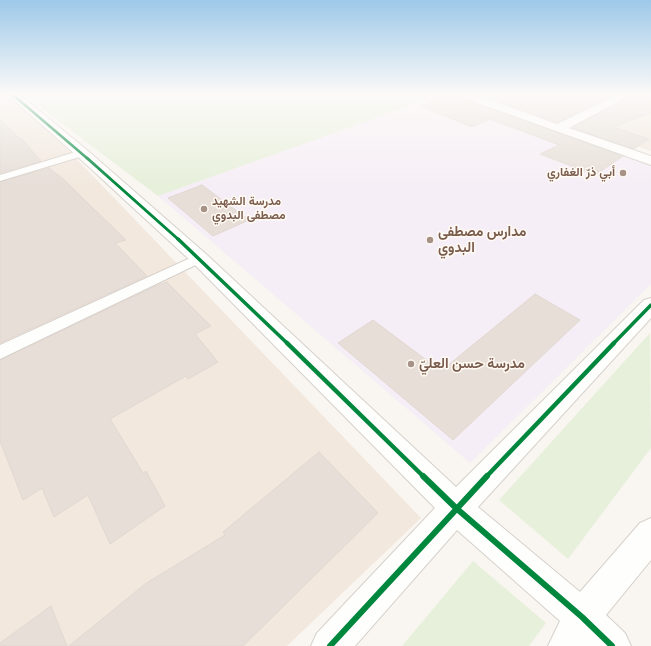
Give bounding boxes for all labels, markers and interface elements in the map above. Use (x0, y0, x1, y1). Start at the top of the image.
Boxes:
place label: أبي ذرّ الغفاري (547, 166, 615, 180)
marker: أبي ذرّ الغفاري (618, 168, 628, 178)
place label: مدرسة الشهيد مصطفى البدوي (212, 195, 285, 223)
marker: مدرسة الشهيد مصطفى البدوي (199, 204, 209, 214)
place label: مدارس مصطفى البدوي (438, 224, 526, 256)
marker: مدارس مصطفى البدوي (425, 235, 435, 245)
place label: مدرسة حسن العليّ (419, 356, 525, 372)
marker: مدرسة حسن العليّ (406, 359, 416, 369)

